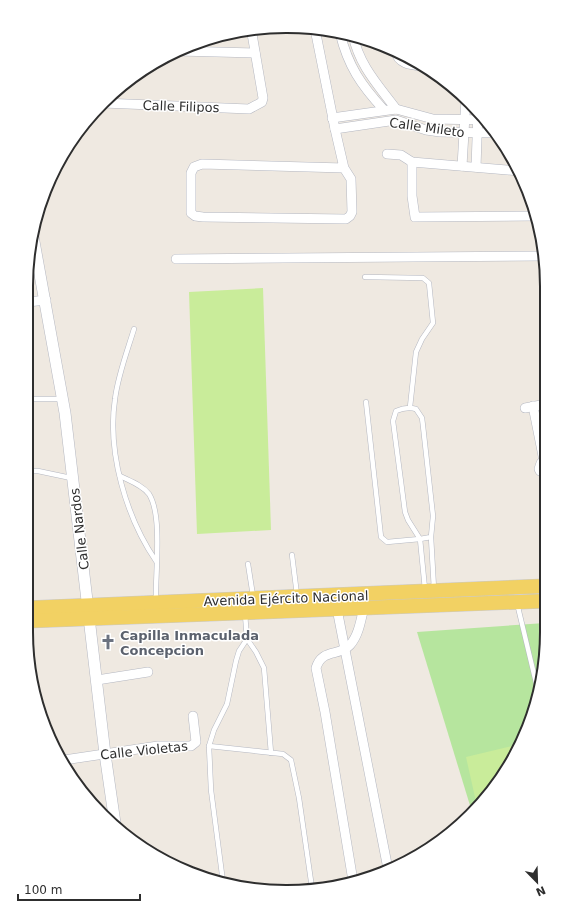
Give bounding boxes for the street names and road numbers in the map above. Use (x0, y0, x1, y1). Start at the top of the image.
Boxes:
street label: Calle Filipos (142, 98, 220, 115)
street label: Calle Mileto (388, 115, 466, 140)
street label: Calle Nardos (67, 487, 92, 571)
street label: Avenida Ejército Nacional (203, 588, 369, 609)
street label: Calle Violetas (99, 738, 189, 763)

